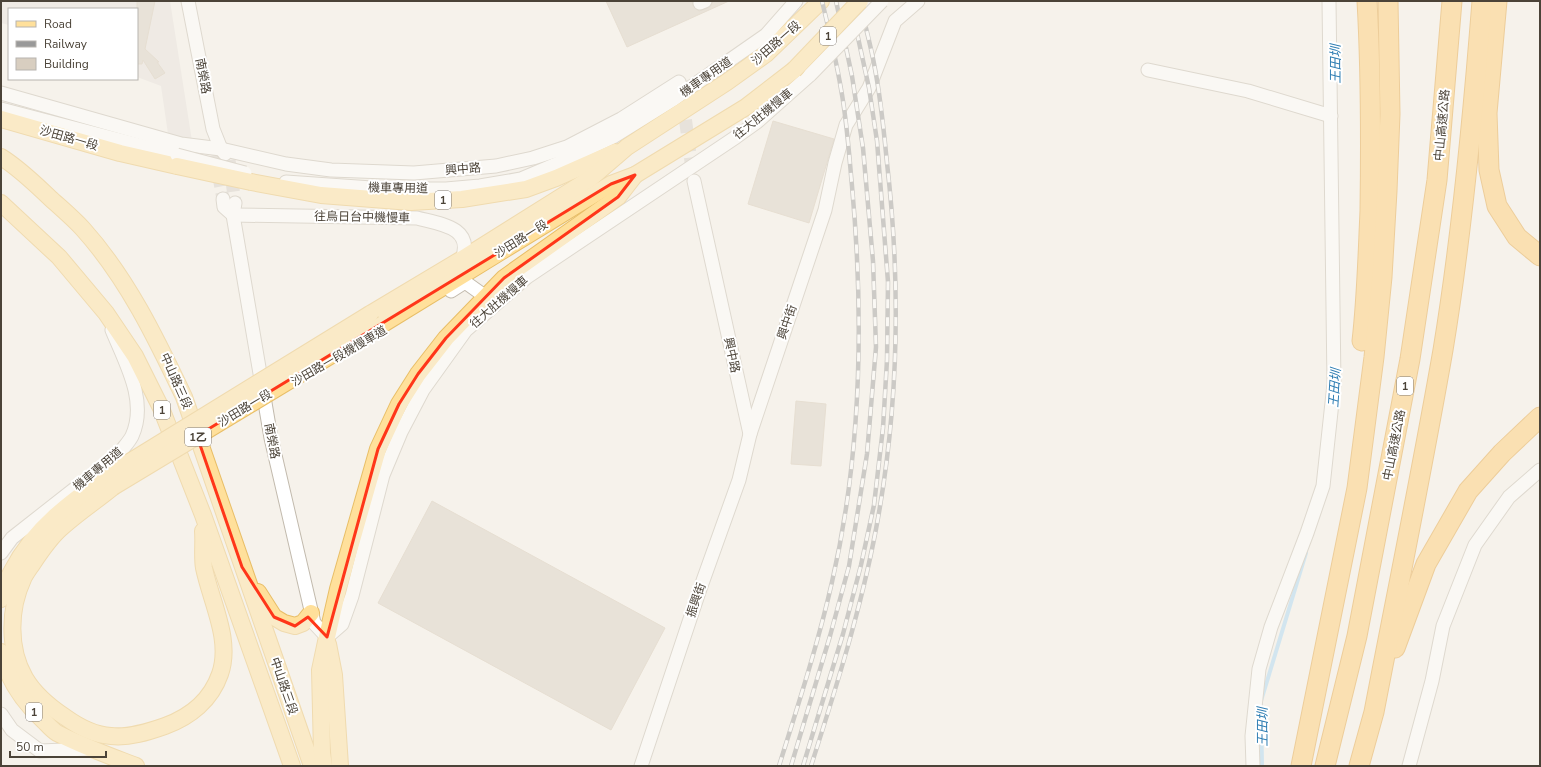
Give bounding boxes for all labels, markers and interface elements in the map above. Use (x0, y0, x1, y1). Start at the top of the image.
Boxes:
legend (8, 8, 138, 80)
text: Road (44, 16, 72, 32)
street label: 沙田路一段 (748, 17, 804, 69)
road number: 1 (820, 27, 836, 45)
text: Railway (44, 36, 88, 52)
water label: 王田圳 (1327, 43, 1345, 84)
street label: 機車專用道 (677, 53, 735, 101)
text: Building (44, 56, 89, 72)
street label: 南榮路 (192, 57, 214, 95)
street label: 往大肚機慢車 (730, 85, 796, 143)
street label: 中山高速公路 (1431, 88, 1453, 162)
street label: 沙田路一段 (38, 122, 100, 154)
street label: 興中路 (444, 159, 482, 179)
street label: 機車專用道 (368, 179, 428, 197)
road number: 1 (435, 191, 451, 209)
street label: 往烏日台中機慢車 (314, 208, 410, 226)
street label: 沙田路一段 (491, 216, 551, 262)
street label: 往大肚機慢車 (467, 272, 531, 332)
street label: 興中街 (774, 302, 800, 342)
street label: 沙田路一段機慢車道 (288, 322, 390, 390)
street label: 興中路 (720, 336, 744, 374)
street label: 中山路三段 (156, 350, 196, 412)
water label: 王田圳 (1325, 366, 1345, 408)
road number: 1 (1397, 377, 1413, 395)
street label: 沙田路一段 (215, 386, 275, 430)
road number: 1 (154, 401, 170, 419)
street label: 中山高速公路 (1379, 408, 1409, 482)
street label: 南榮路 (261, 422, 283, 460)
road number: 1乙 (185, 428, 211, 446)
street label: 機車專用道 (70, 444, 126, 494)
street label: 振興街 (683, 580, 709, 620)
street label: 中山路三段 (267, 655, 301, 717)
road number: 1 (26, 703, 42, 721)
water label: 王田圳 (1254, 706, 1272, 747)
scale bar (10, 733, 106, 759)
text: 50 m (16, 739, 44, 755)

